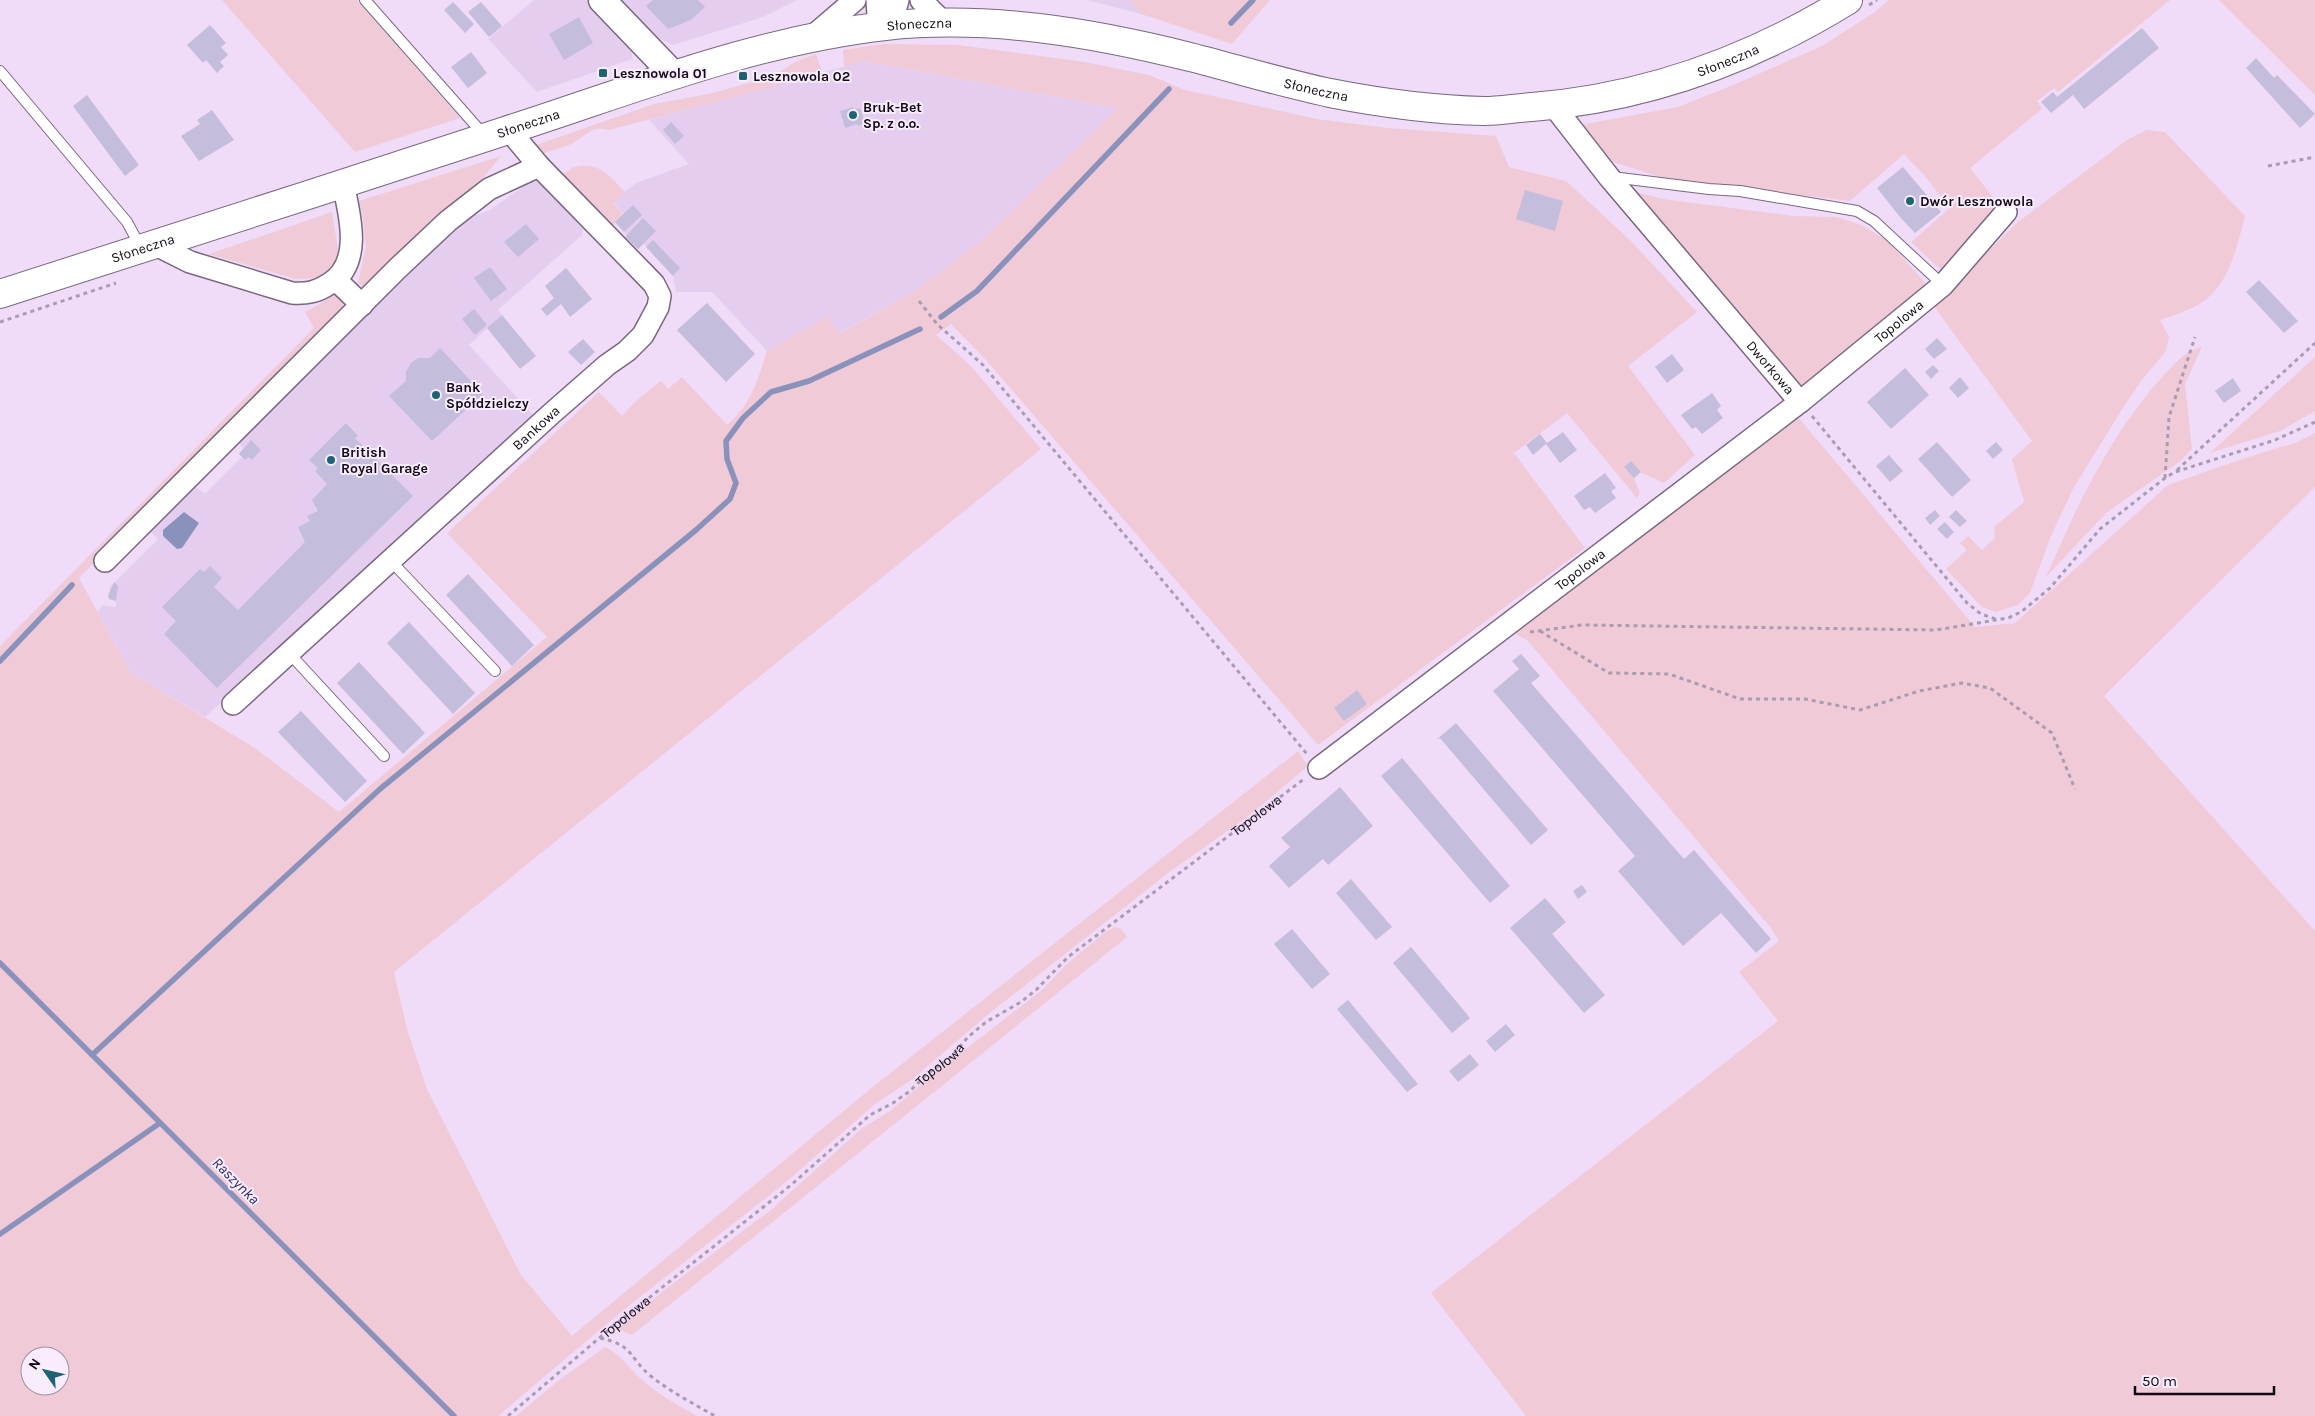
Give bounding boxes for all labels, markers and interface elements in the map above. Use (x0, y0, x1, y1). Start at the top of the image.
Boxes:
street label: Słoneczna (886, 14, 952, 34)
street label: Słoneczna (1694, 40, 1762, 80)
place label: Lesznowola 01 (613, 65, 707, 82)
marker: Lesznowola 01 (597, 67, 609, 79)
place label: Lesznowola 02 (753, 68, 850, 85)
marker: Lesznowola 02 (737, 70, 749, 82)
street label: Słoneczna (1282, 74, 1350, 105)
place label: Bruk-Bet Sp. z o.o. (863, 99, 922, 132)
street label: Słoneczna (494, 105, 562, 142)
marker: Bruk-Bet Sp. z o.o. (847, 109, 859, 121)
place label: Dwór Lesznowola (1920, 193, 2033, 210)
marker: Dwór Lesznowola (1904, 195, 1916, 207)
street label: Słoneczna (109, 230, 177, 266)
street label: Topolowa (1871, 296, 1927, 346)
street label: Dworkowa (1743, 337, 1798, 398)
place label: Bank Spółdzielczy (446, 379, 529, 412)
marker: Bank Spółdzielczy (430, 389, 442, 401)
street label: Bankowa (509, 402, 563, 454)
place label: British Royal Garage (341, 444, 428, 477)
marker: British Royal Garage (325, 454, 337, 466)
street label: Topolowa (1551, 545, 1609, 594)
street label: Topolowa (1228, 791, 1285, 840)
street label: Topolowa (912, 1039, 968, 1089)
water label: Raszynka (209, 1154, 263, 1208)
street label: Topolowa (597, 1292, 654, 1342)
north arrow (20, 1346, 70, 1396)
text: N (25, 1355, 44, 1373)
scale bar (2135, 1364, 2274, 1396)
text: 50 m (2142, 1372, 2177, 1390)

